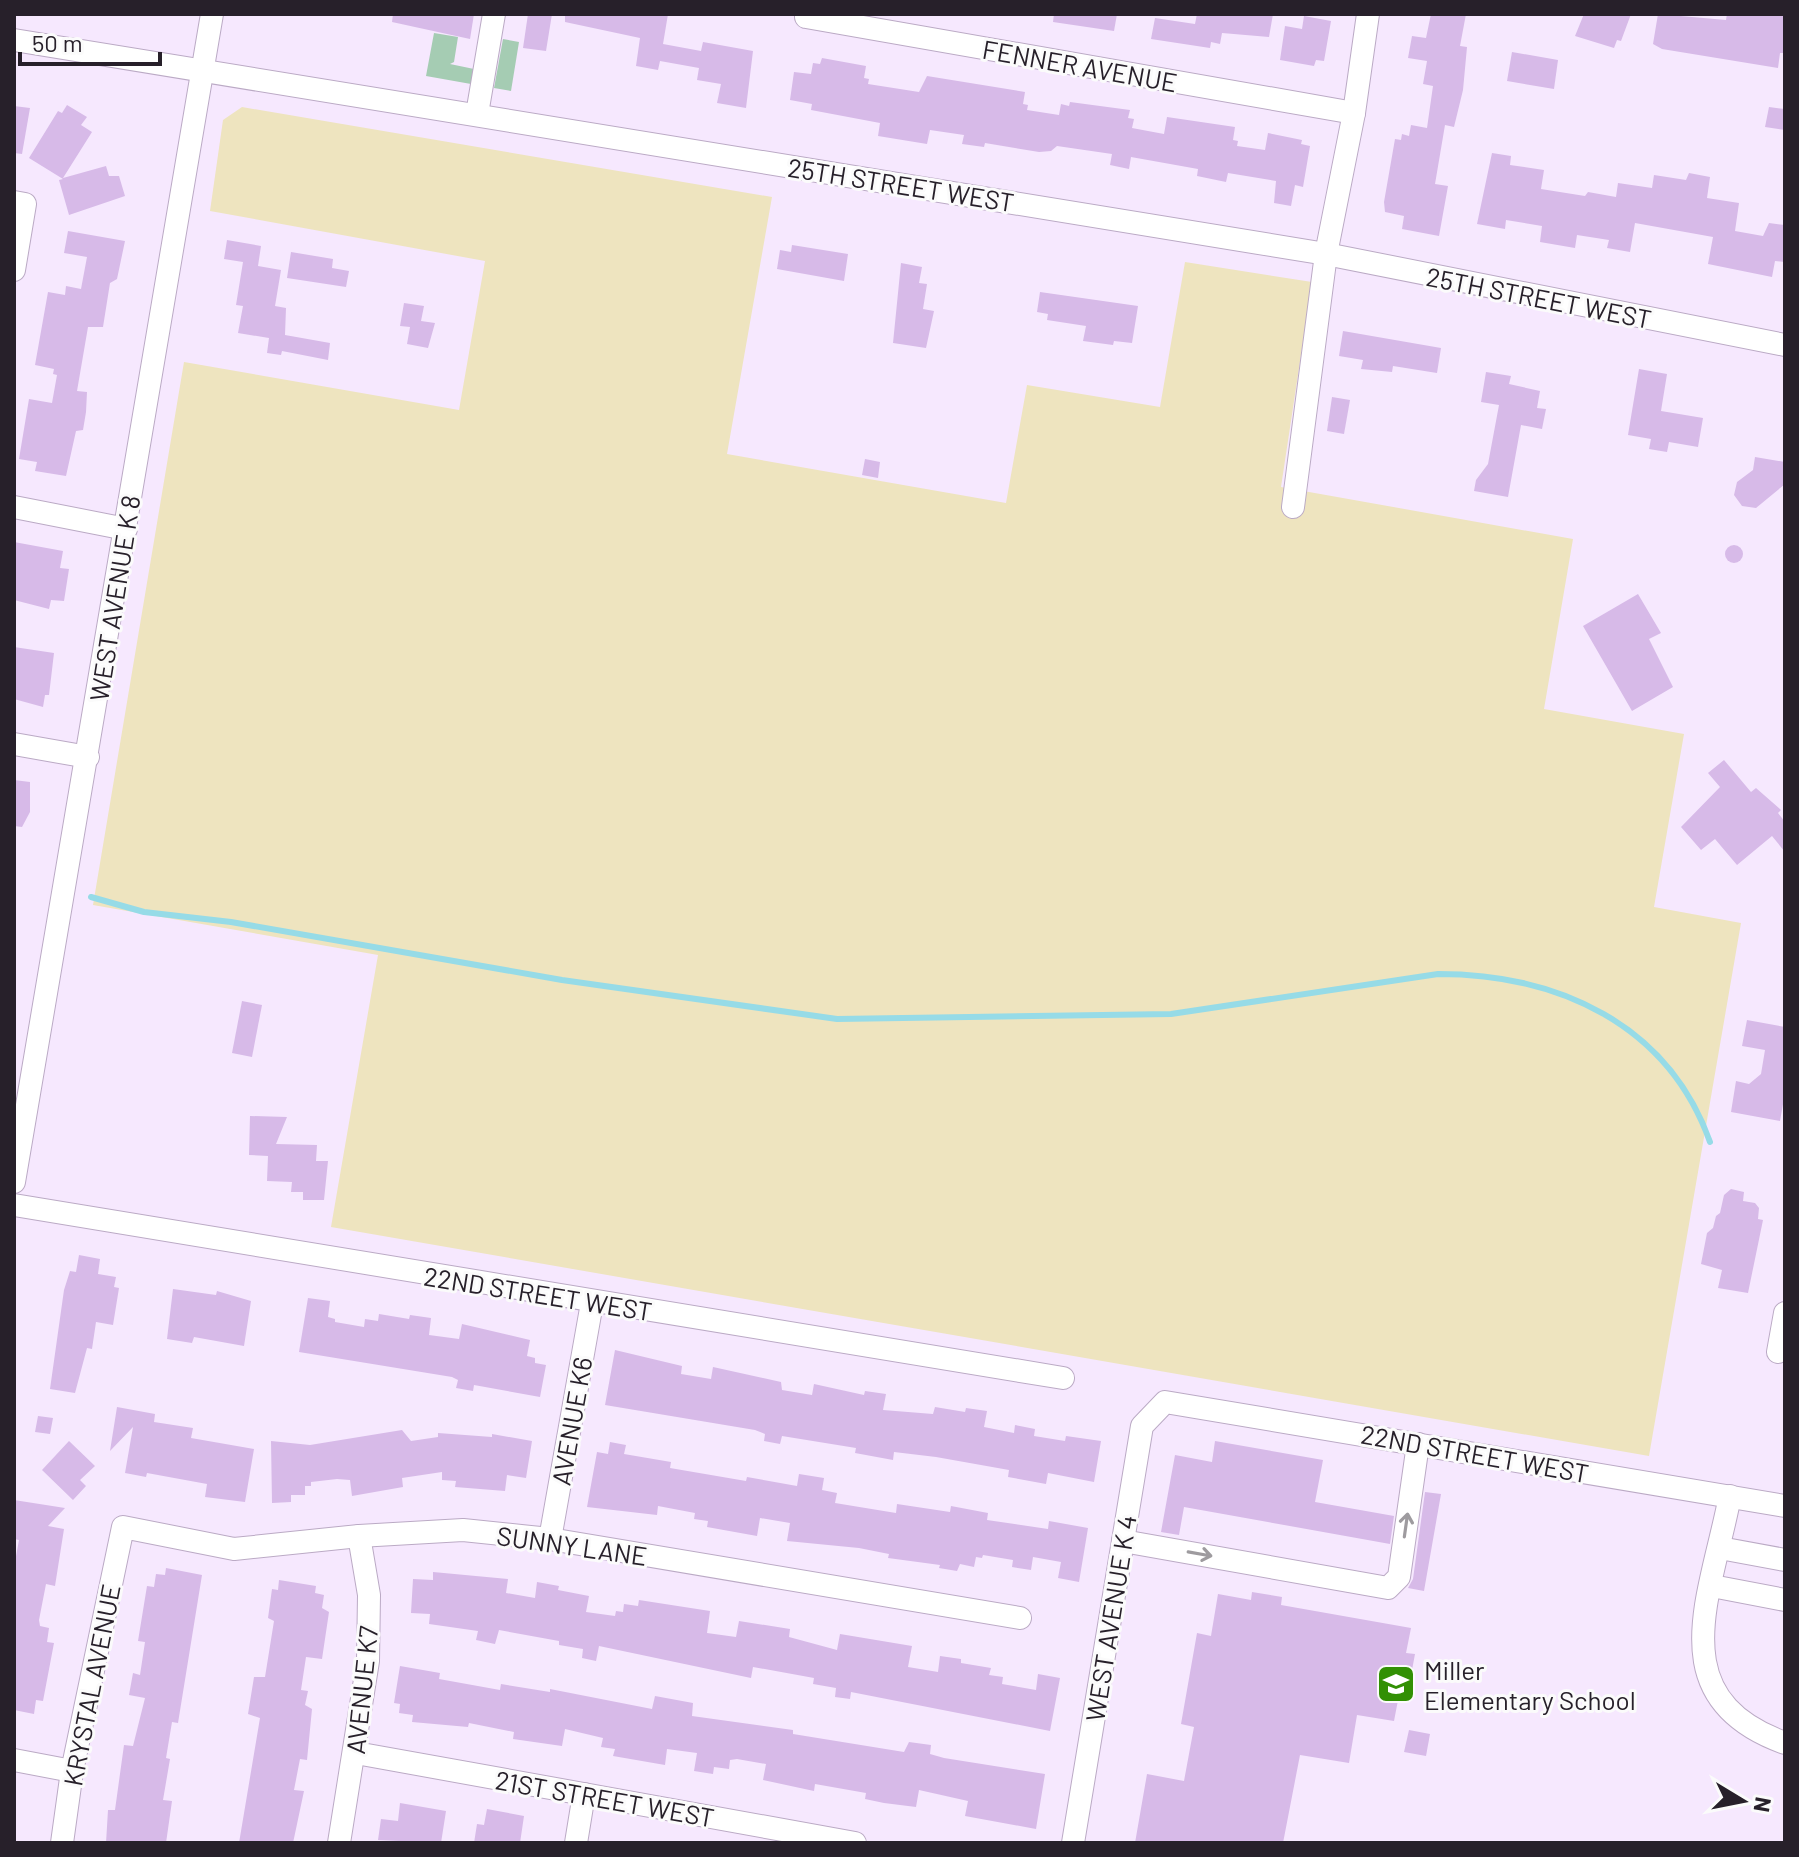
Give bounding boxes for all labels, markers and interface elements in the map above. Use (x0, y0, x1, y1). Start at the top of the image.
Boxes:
scale bar (20, 16, 160, 66)
text: 50 m (32, 28, 83, 57)
street label: FENNER AVENUE (980, 33, 1180, 97)
street label: 25TH STREET WEST (786, 151, 1016, 217)
street label: 25TH STREET WEST (1424, 260, 1654, 334)
street label: WEST AVENUE K 8 (82, 493, 146, 703)
street label: 22ND STREET WEST (422, 1260, 654, 1326)
street label: AVENUE K6 (544, 1354, 598, 1488)
street label: 22ND STREET WEST (1359, 1418, 1591, 1488)
street label: WEST AVENUE K 4 (1078, 1512, 1142, 1724)
one-way arrow (1399, 1512, 1414, 1538)
street label: SUNNY LANE (495, 1519, 649, 1571)
one-way arrow (1186, 1547, 1212, 1562)
street label: KRYSTAL AVENUE (56, 1581, 126, 1789)
street label: AVENUE K7 (339, 1624, 383, 1756)
place label: Miller Elementary School (1424, 1654, 1636, 1715)
school or university icon: Miller Elementary School (1375, 1663, 1417, 1705)
north arrow (1703, 1761, 1783, 1841)
street label: 21ST STREET WEST (493, 1763, 717, 1833)
text: N (1750, 1795, 1778, 1814)

